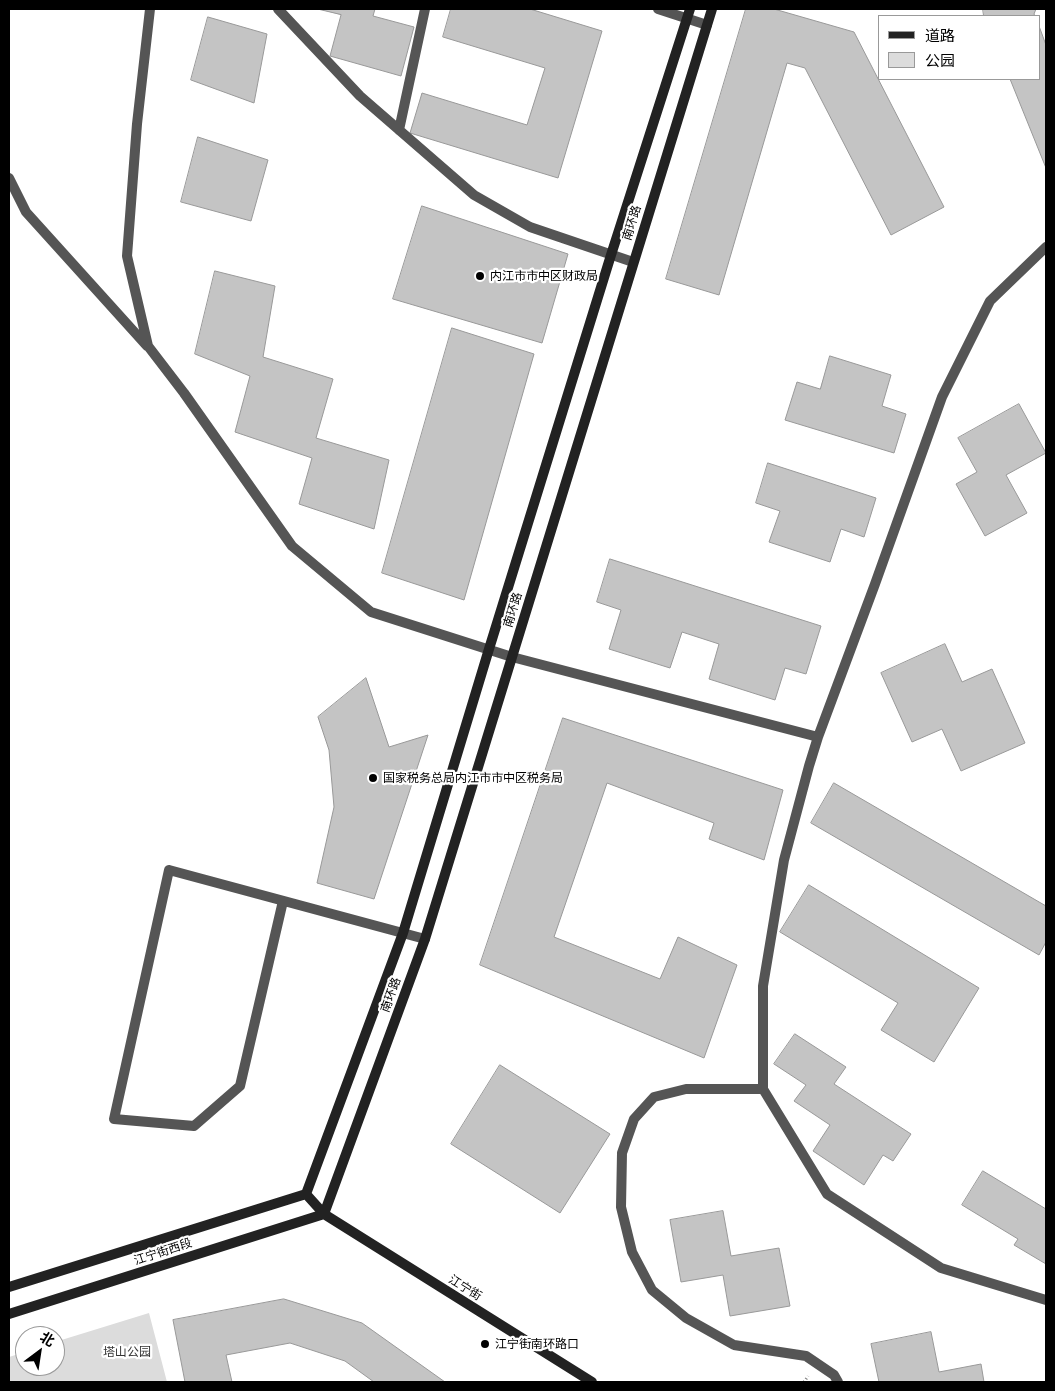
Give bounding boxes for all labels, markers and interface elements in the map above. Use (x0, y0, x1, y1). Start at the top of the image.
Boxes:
legend (878, 15, 1040, 80)
text: 道路 (925, 26, 955, 45)
text: 公园 (925, 51, 955, 70)
street label: 南环路 (620, 204, 644, 242)
place label: 内江市市中区财政局 (490, 269, 598, 283)
marker: 内江市市中区财政局 (474, 270, 486, 282)
street label: 南环路 (501, 591, 525, 629)
place label: 国家税务总局内江市市中区税务局 (383, 771, 563, 785)
marker: 国家税务总局内江市市中区税务局 (367, 772, 379, 784)
street label: 南环路 (378, 976, 404, 1014)
street label: 江宁街西段 (132, 1236, 194, 1268)
street label: 江宁街 (446, 1272, 484, 1304)
north arrow (15, 1326, 65, 1376)
text: 北 (37, 1328, 58, 1350)
place label: 江宁街南环路口 (495, 1337, 579, 1351)
marker: 江宁街南环路口 (479, 1338, 491, 1350)
park label: 塔山公园 (103, 1345, 151, 1359)

